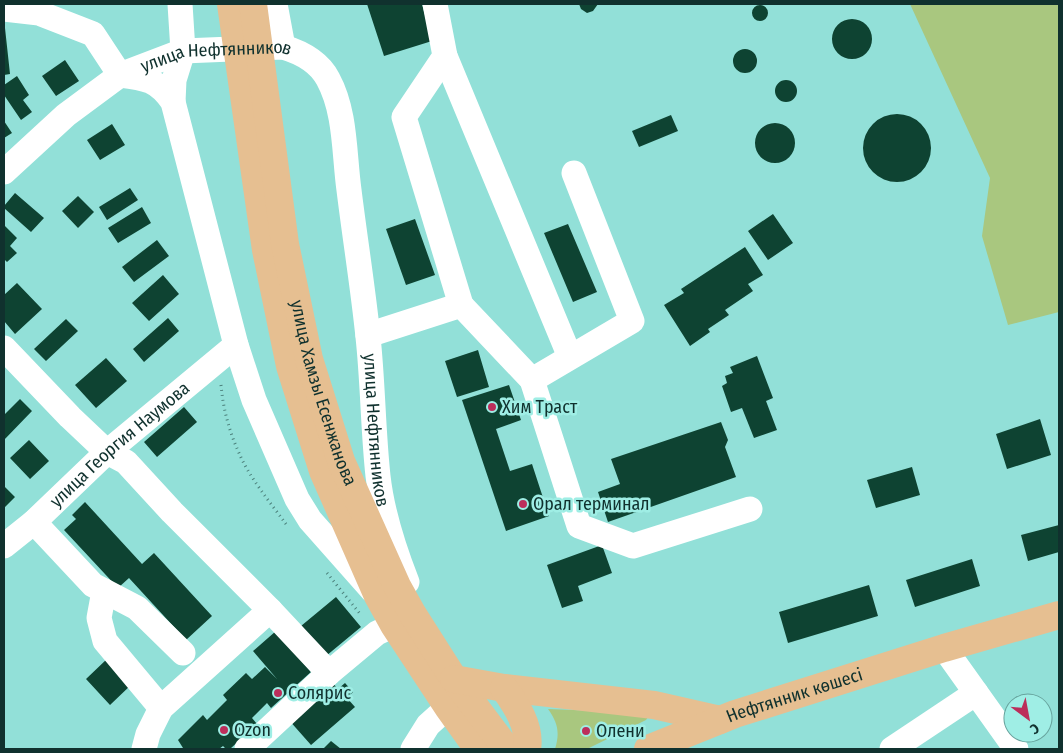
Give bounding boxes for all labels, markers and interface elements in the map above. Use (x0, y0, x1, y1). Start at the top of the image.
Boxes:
street label: улица Нефтянников (137, 36, 295, 77)
street label: улица Хамзы Есенжанова (286, 298, 362, 489)
street label: улица Нефтянников (359, 353, 394, 509)
street label: улица Георгия Наумова (45, 377, 194, 512)
place label: Хим Траст (502, 396, 578, 418)
marker: Хим Траст (486, 401, 498, 413)
place label: Орал терминал (533, 493, 650, 515)
marker: Орал терминал (517, 498, 529, 510)
street label: Нефтянник көшесі (723, 663, 865, 727)
place label: Солярис (288, 682, 351, 704)
marker: Солярис (272, 687, 284, 699)
north arrow (1003, 693, 1053, 743)
place label: Ozon (234, 719, 271, 741)
text: С (1026, 719, 1042, 738)
place label: Олени (596, 720, 645, 742)
marker: Ozon (218, 724, 230, 736)
marker: Олени (580, 725, 592, 737)

